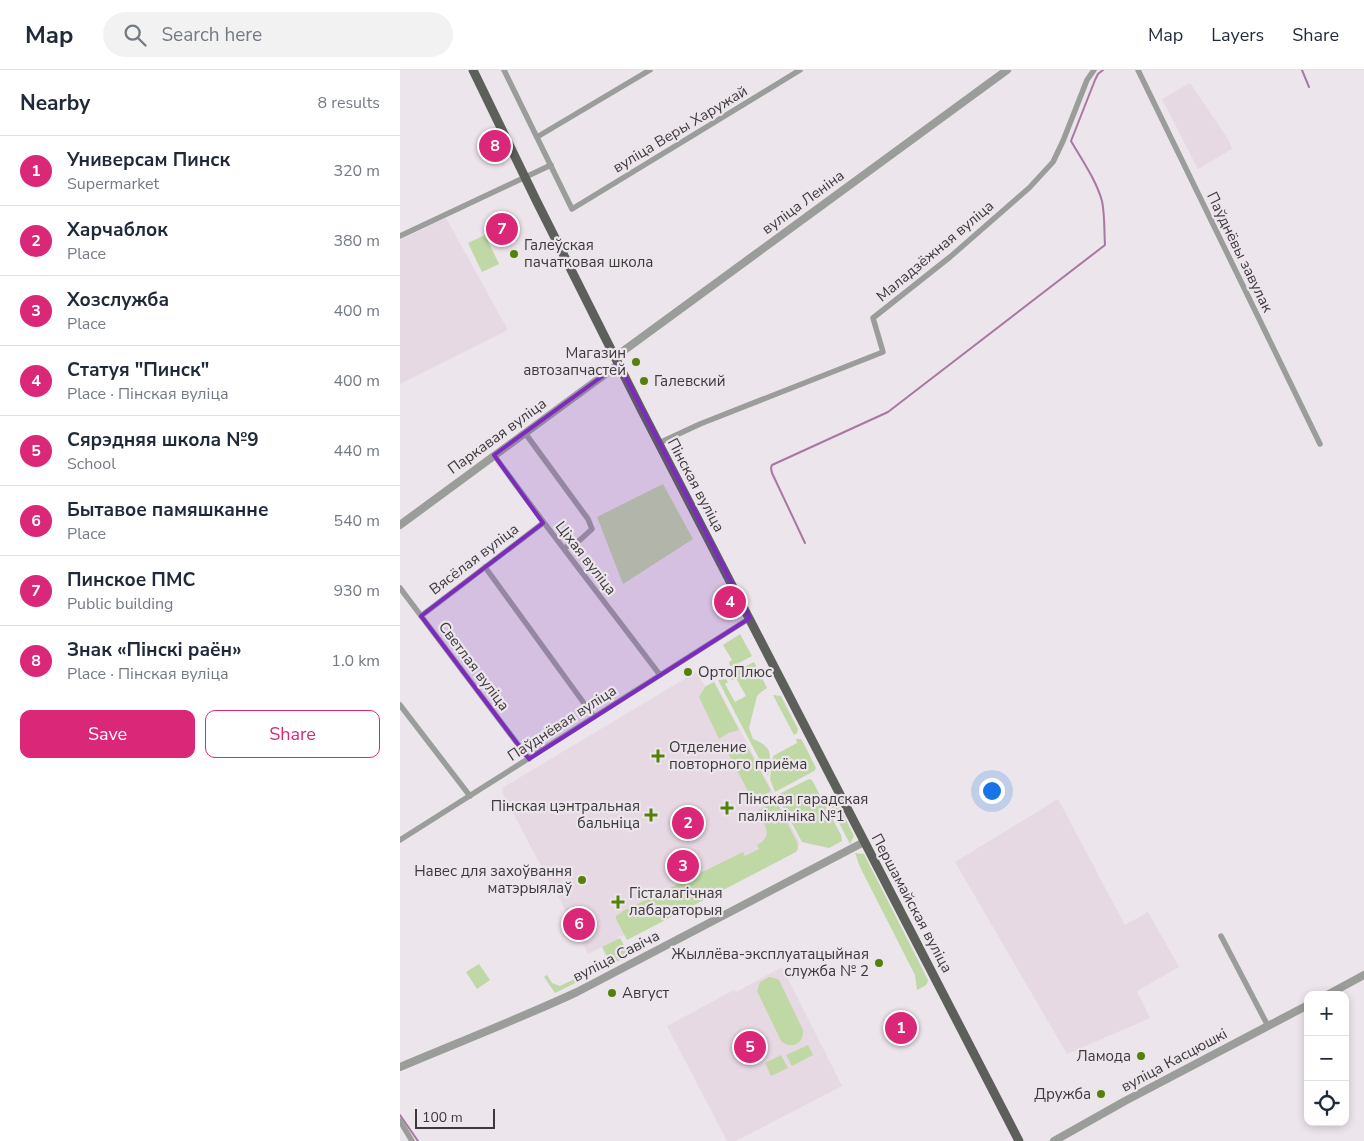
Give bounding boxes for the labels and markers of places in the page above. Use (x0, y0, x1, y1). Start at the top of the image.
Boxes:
pin: 8 (479, 127, 511, 165)
pin: 7 (486, 210, 518, 248)
place label: Галеўская пачатковая школа (524, 235, 653, 272)
marker: Галеўская пачатковая школа (508, 248, 520, 260)
place label: Магазин автозапчастей (523, 343, 626, 380)
marker: Магазин автозапчастей (630, 356, 642, 368)
place label: Галевский (654, 371, 726, 391)
marker: Галевский (638, 375, 650, 387)
pin: 4 (714, 583, 746, 621)
place label: ОртоПлюс (698, 662, 772, 682)
marker: ОртоПлюс (682, 666, 694, 678)
place label: Отделение повторного приёма (669, 737, 807, 774)
marker: Отделение повторного приёма (651, 749, 665, 763)
place label: Пінская гарадская паліклініка №1 (738, 789, 868, 826)
place label: Пінская цэнтральная бальніца (491, 796, 640, 833)
marker: Пінская гарадская паліклініка №1 (720, 801, 734, 815)
pin: 2 (672, 804, 704, 842)
marker: Пінская цэнтральная бальніца (644, 808, 658, 822)
pin: 3 (667, 847, 699, 885)
place label: Навес для захоўвання матэрыялаў (414, 861, 572, 898)
marker: Навес для захоўвання матэрыялаў (576, 874, 588, 886)
place label: Гісталагічная лабараторыя (629, 883, 723, 920)
marker: Гісталагічная лабараторыя (611, 895, 625, 909)
pin: 6 (563, 905, 595, 943)
place label: Жыллёва-эксплуатацыйная служба № 2 (672, 944, 869, 981)
marker: Жыллёва-эксплуатацыйная служба № 2 (873, 957, 885, 969)
place label: Август (622, 983, 670, 1003)
marker: Август (606, 987, 618, 999)
pin: 1 (885, 1009, 917, 1047)
pin: 5 (734, 1028, 766, 1066)
place label: Ламода (1076, 1046, 1131, 1066)
marker: Ламода (1135, 1050, 1147, 1062)
place label: Дружба (1034, 1084, 1091, 1104)
marker: Дружба (1095, 1088, 1107, 1100)

